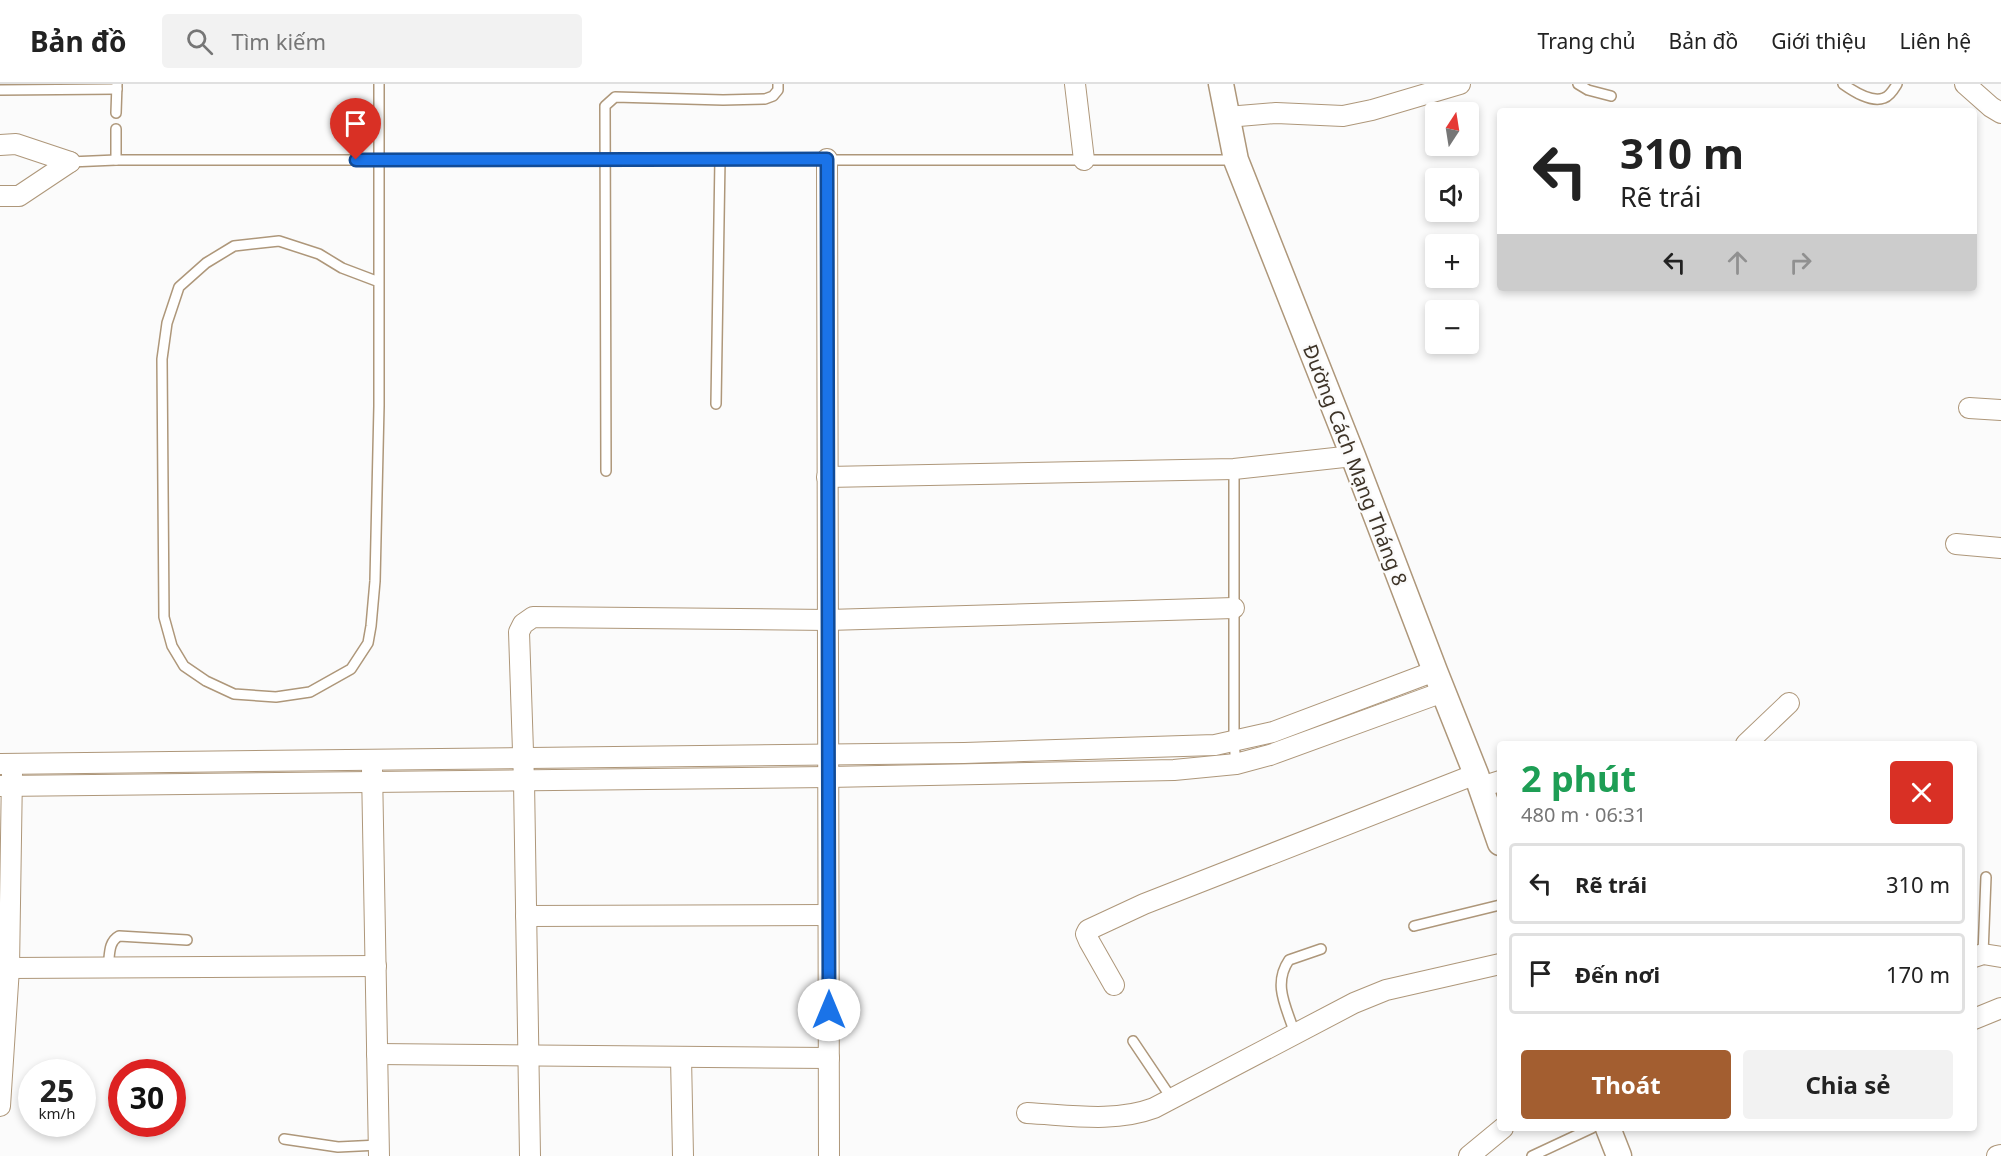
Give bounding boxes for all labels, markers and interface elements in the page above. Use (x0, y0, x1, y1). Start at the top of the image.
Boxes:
search box (162, 14, 582, 68)
text: Bản đồ (30, 22, 126, 60)
icon: search (183, 25, 216, 58)
text: Tìm kiếm (231, 26, 326, 56)
text: Trang chủ (1538, 27, 1636, 55)
text: Bản đồ (1669, 27, 1738, 55)
text: Giới thiệu (1771, 27, 1866, 55)
text: Liên hệ (1899, 27, 1971, 55)
pin (330, 98, 381, 160)
north arrow (1425, 102, 1479, 156)
map controls (1425, 102, 1479, 354)
icon: arrive (339, 107, 372, 140)
text: 310 m (1620, 124, 1744, 181)
icon: left (1521, 132, 1599, 210)
button: sound (1425, 168, 1479, 222)
text: Rẽ trái (1620, 178, 1702, 215)
button: + (1425, 234, 1479, 288)
icon: left (1658, 246, 1691, 279)
icon: ahead (1721, 246, 1754, 279)
icon: right (1784, 246, 1817, 279)
button: − (1425, 300, 1479, 354)
street label: Đường Cách Mạng Tháng 8 (1297, 340, 1414, 589)
text: 2 phút (1521, 754, 1636, 803)
button: close (1890, 761, 1953, 824)
text: 480 m · 06:31 (1521, 801, 1646, 828)
icon: left (1524, 867, 1557, 900)
text: Rẽ trái (1575, 869, 1647, 899)
text: 310 m (1886, 869, 1950, 899)
icon: arrive (1524, 957, 1557, 990)
text: Đến nơi (1575, 959, 1660, 989)
text: 170 m (1886, 959, 1950, 989)
position arrow (797, 978, 861, 1042)
button: Thoát (1521, 1050, 1731, 1119)
button: Chia sẻ (1743, 1050, 1953, 1119)
speed limit sign: 30 (108, 1059, 186, 1137)
text: 25 (40, 1070, 74, 1111)
text: km/h (39, 1103, 75, 1123)

